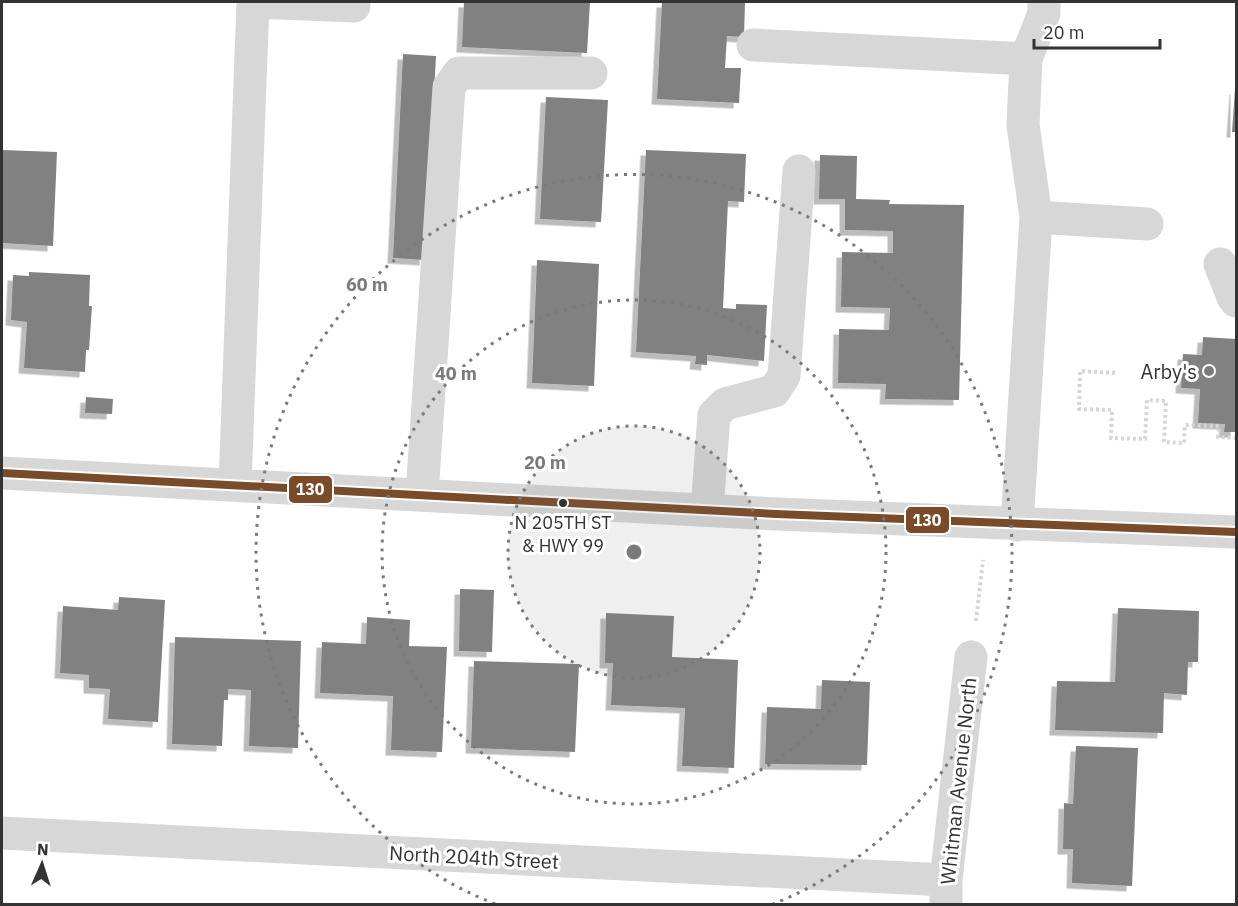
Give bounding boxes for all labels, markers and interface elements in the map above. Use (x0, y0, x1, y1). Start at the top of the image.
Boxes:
scale bar (1034, 12, 1160, 50)
text: 20 m (1043, 21, 1085, 44)
text: 60 m (346, 273, 388, 296)
place label: Arby's (1140, 358, 1197, 385)
text: 40 m (435, 362, 477, 385)
marker: Arby's (1202, 364, 1216, 378)
text: 20 m (524, 451, 566, 474)
line badge: 130 (288, 475, 333, 504)
text: 130 (296, 479, 325, 499)
marker: N 205TH ST & HWY 99 (557, 497, 569, 509)
line badge: 130 (905, 506, 950, 534)
text: 130 (913, 510, 942, 530)
place label: N 205TH ST & HWY 99 (514, 511, 612, 557)
centre of rings (624, 542, 644, 562)
street label: Whitman Avenue North (934, 676, 982, 886)
north arrow (12, 834, 72, 894)
text: N (36, 839, 49, 859)
street label: North 204th Street (388, 839, 560, 875)

